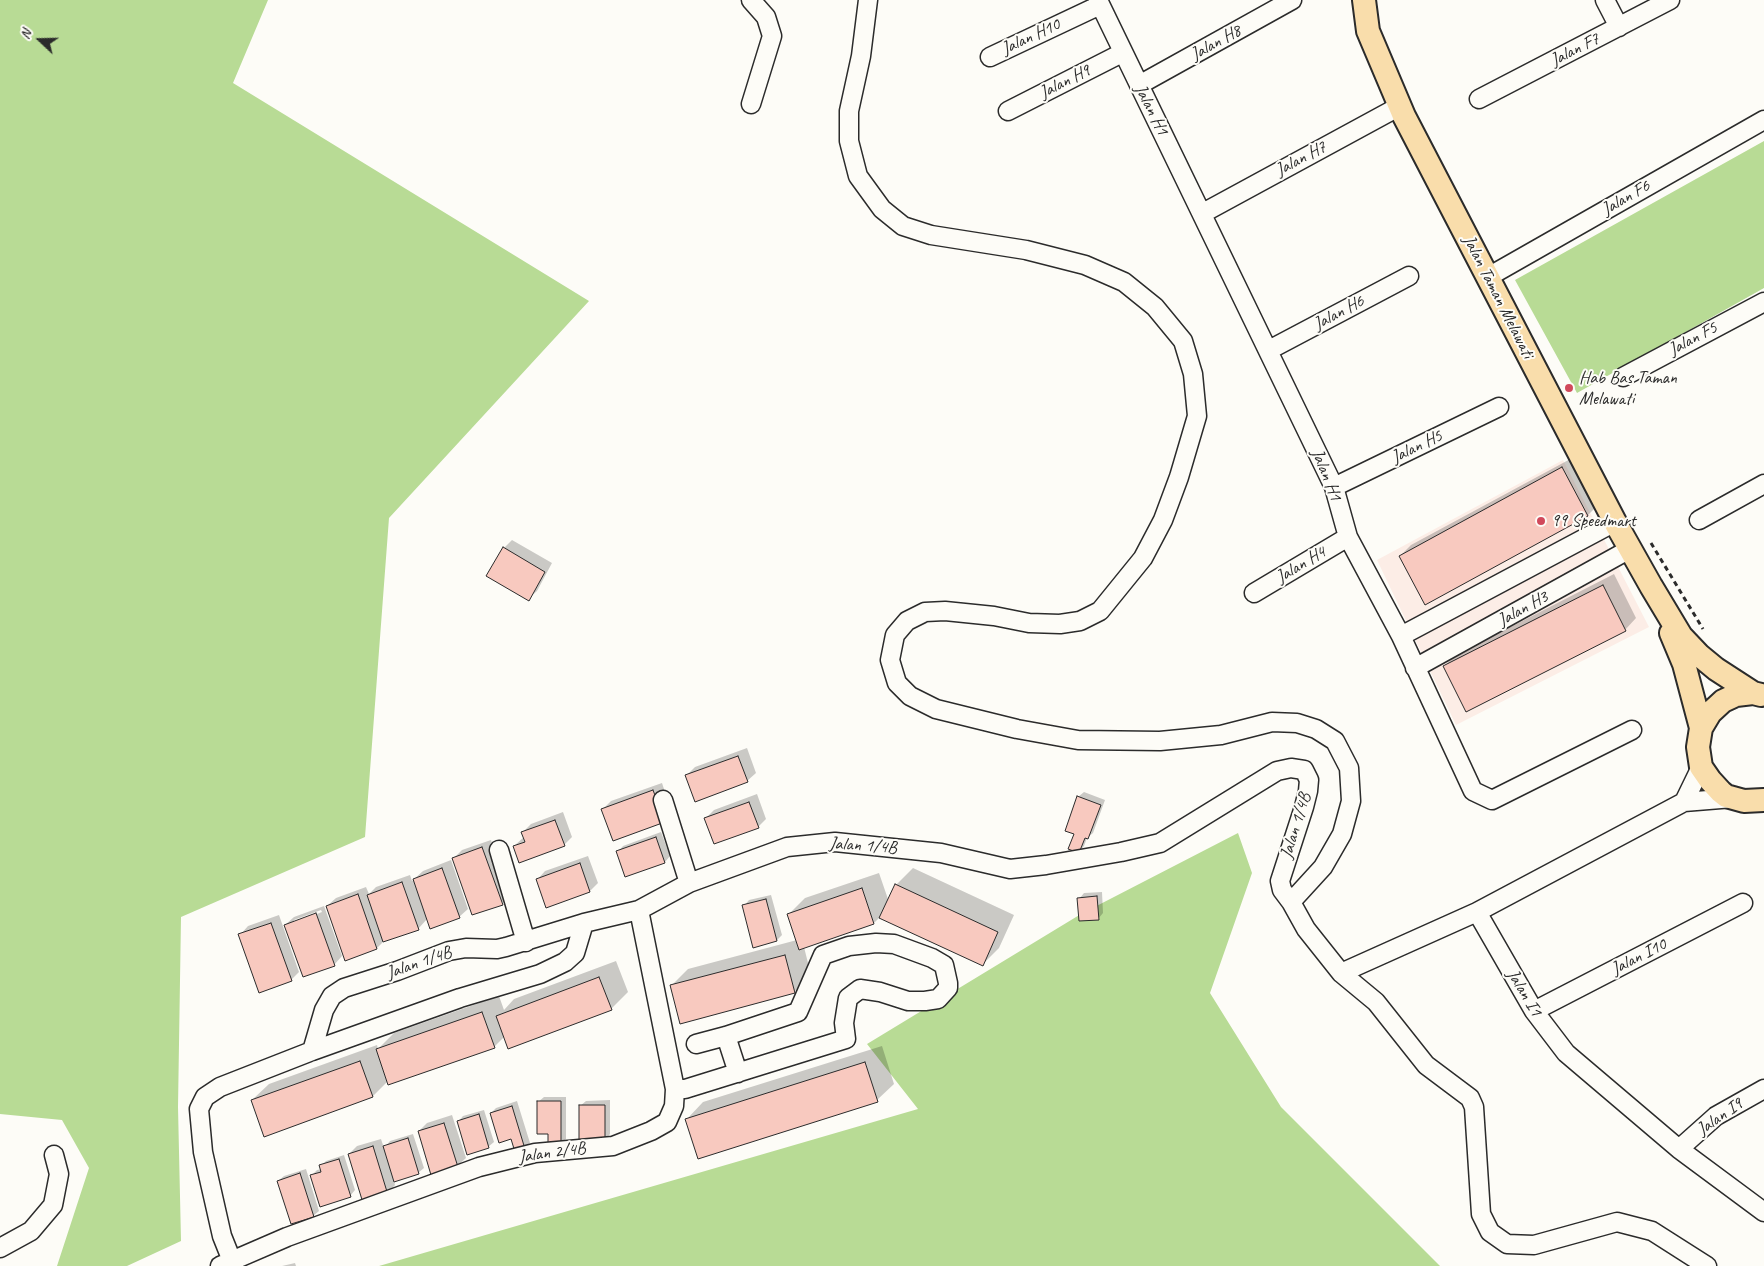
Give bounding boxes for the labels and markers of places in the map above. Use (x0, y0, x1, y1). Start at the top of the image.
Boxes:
place label: Hab Bas Taman Melawati (1579, 367, 1677, 409)
marker: Hab Bas Taman Melawati (1563, 382, 1575, 394)
place label: 99 Speedmart (1551, 510, 1636, 532)
marker: 99 Speedmart (1535, 515, 1547, 527)

